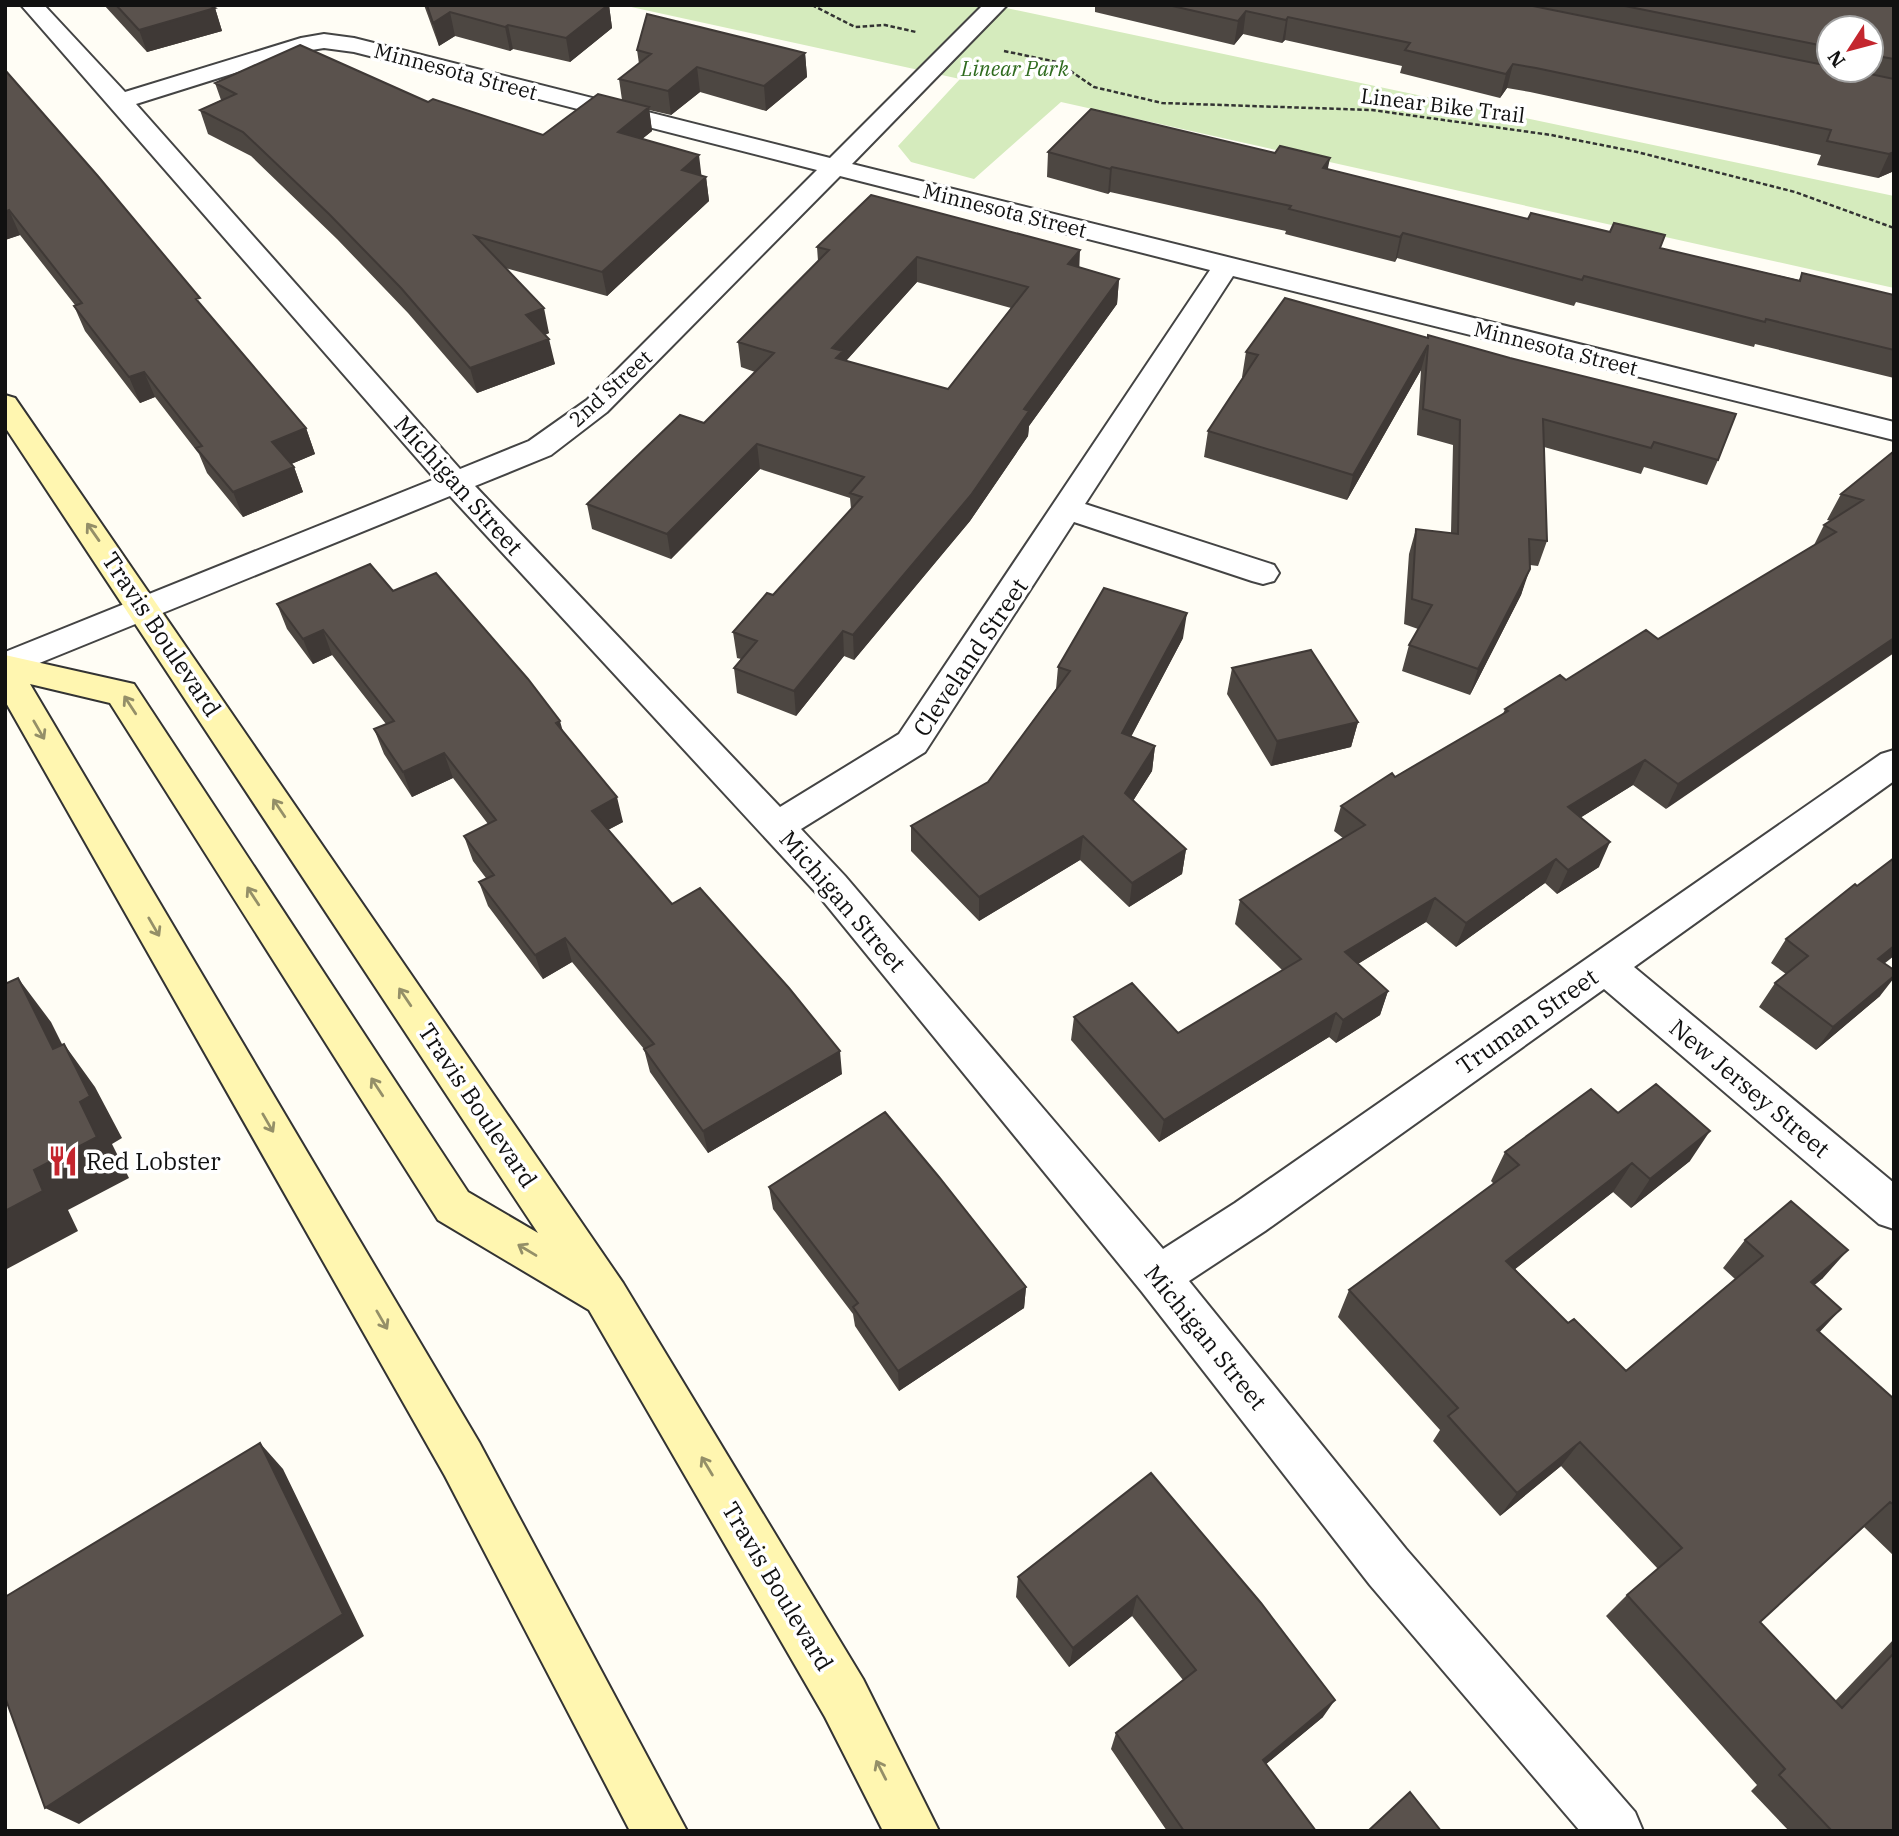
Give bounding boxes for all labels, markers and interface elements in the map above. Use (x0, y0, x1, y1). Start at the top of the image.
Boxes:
north arrow (1815, 14, 1885, 84)
street label: Minnesota Street (371, 36, 541, 106)
text: N (1822, 46, 1850, 72)
park label: Linear Park (960, 54, 1070, 82)
street label: Linear Bike Trail (1359, 81, 1527, 129)
street label: Minnesota Street (920, 176, 1090, 244)
street label: Minnesota Street (1471, 314, 1641, 382)
street label: 2nd Street (562, 343, 658, 433)
street label: Michigan Street (388, 408, 530, 562)
one-way arrow (86, 523, 100, 542)
street label: Travis Boulevard (95, 546, 229, 722)
street label: Cleveland Street (905, 572, 1035, 742)
one-way arrow (123, 696, 137, 715)
one-way arrow (33, 719, 47, 739)
one-way arrow (272, 799, 286, 818)
street label: Michigan Street (773, 823, 913, 979)
one-way arrow (246, 887, 261, 906)
one-way arrow (147, 916, 161, 936)
street label: Truman Street (1450, 960, 1604, 1082)
one-way arrow (398, 988, 413, 1007)
street label: New Jersey Street (1663, 1011, 1837, 1165)
street label: Travis Boulevard (411, 1017, 545, 1193)
one-way arrow (369, 1078, 383, 1098)
one-way arrow (261, 1113, 275, 1133)
restaurant icon: Red Lobster (46, 1144, 80, 1178)
place label: Red Lobster (86, 1145, 221, 1177)
one-way arrow (518, 1243, 538, 1257)
street label: Michigan Street (1138, 1258, 1274, 1416)
one-way arrow (375, 1310, 389, 1330)
one-way arrow (699, 1457, 713, 1477)
street label: Travis Boulevard (715, 1496, 841, 1676)
one-way arrow (873, 1760, 887, 1781)

